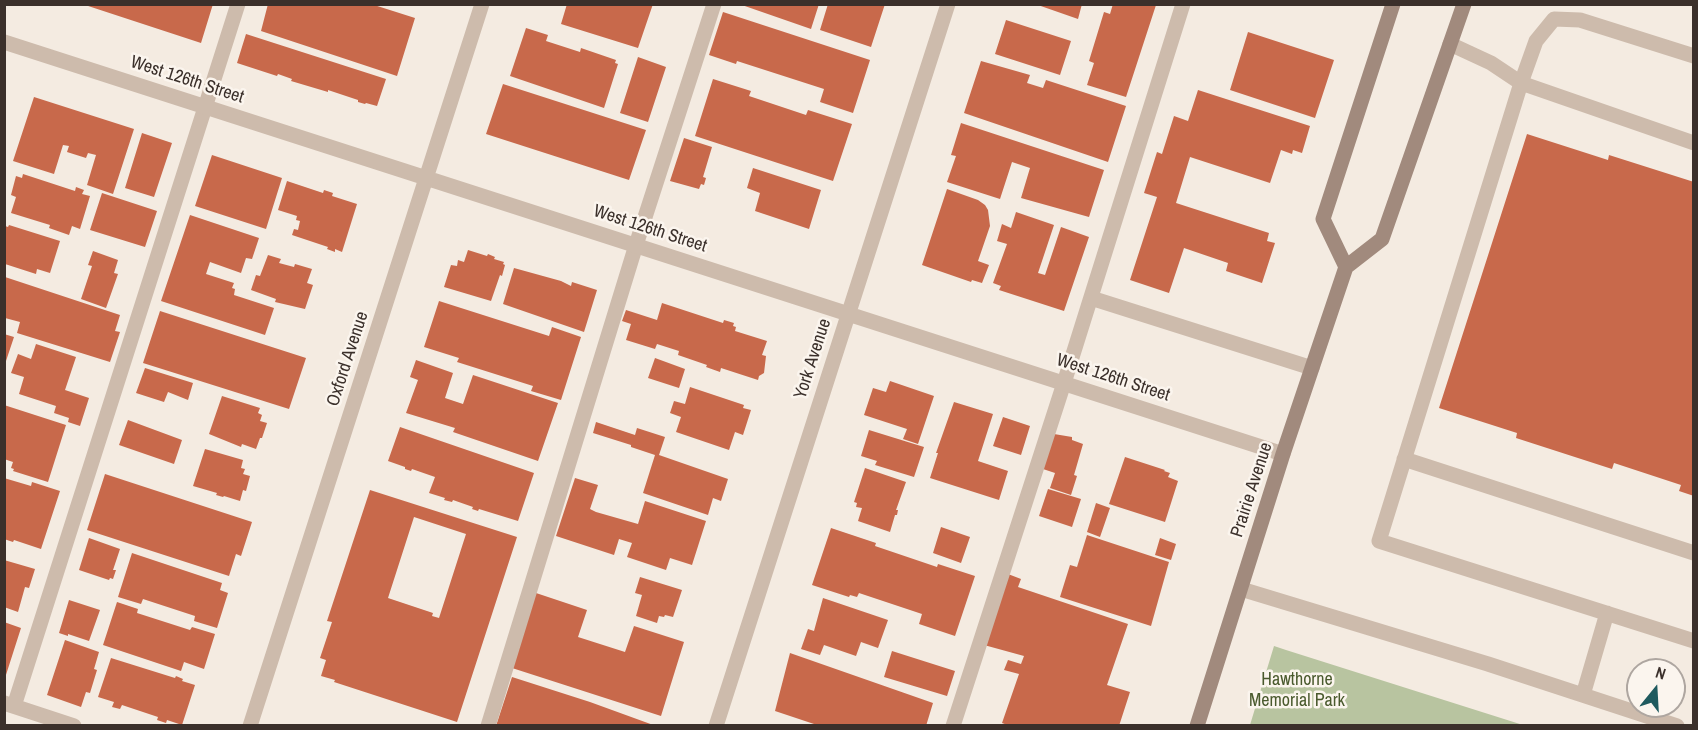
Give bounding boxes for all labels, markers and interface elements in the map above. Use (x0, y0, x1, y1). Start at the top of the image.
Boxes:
street label: West 126th Street (128, 52, 246, 108)
street label: West 126th Street (591, 201, 709, 257)
street label: Oxford Avenue (323, 309, 373, 409)
street label: York Avenue (790, 316, 836, 402)
street label: West 126th Street (1054, 350, 1172, 406)
street label: Prairie Avenue (1227, 440, 1277, 540)
north arrow (1626, 658, 1686, 718)
text: N (1653, 661, 1669, 685)
park label: Hawthorne Memorial Park (1249, 669, 1345, 712)

